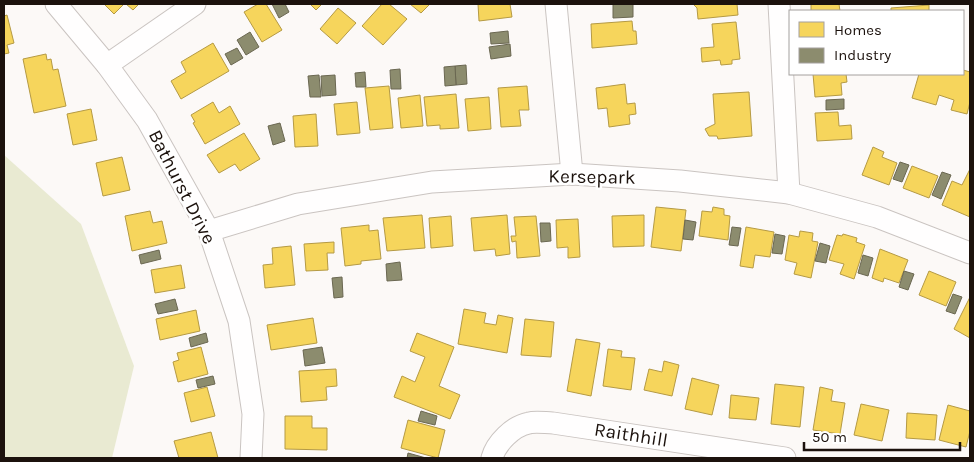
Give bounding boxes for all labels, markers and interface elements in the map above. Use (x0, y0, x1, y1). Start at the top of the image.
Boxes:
legend (789, 10, 964, 75)
text: Homes (834, 21, 882, 39)
text: Industry (834, 46, 891, 64)
street label: Bathurst Drive (144, 126, 220, 248)
street label: Kersepark (548, 165, 636, 189)
street label: Raithhill (593, 418, 669, 452)
scale bar (804, 420, 960, 452)
text: 50 m (812, 428, 847, 446)

